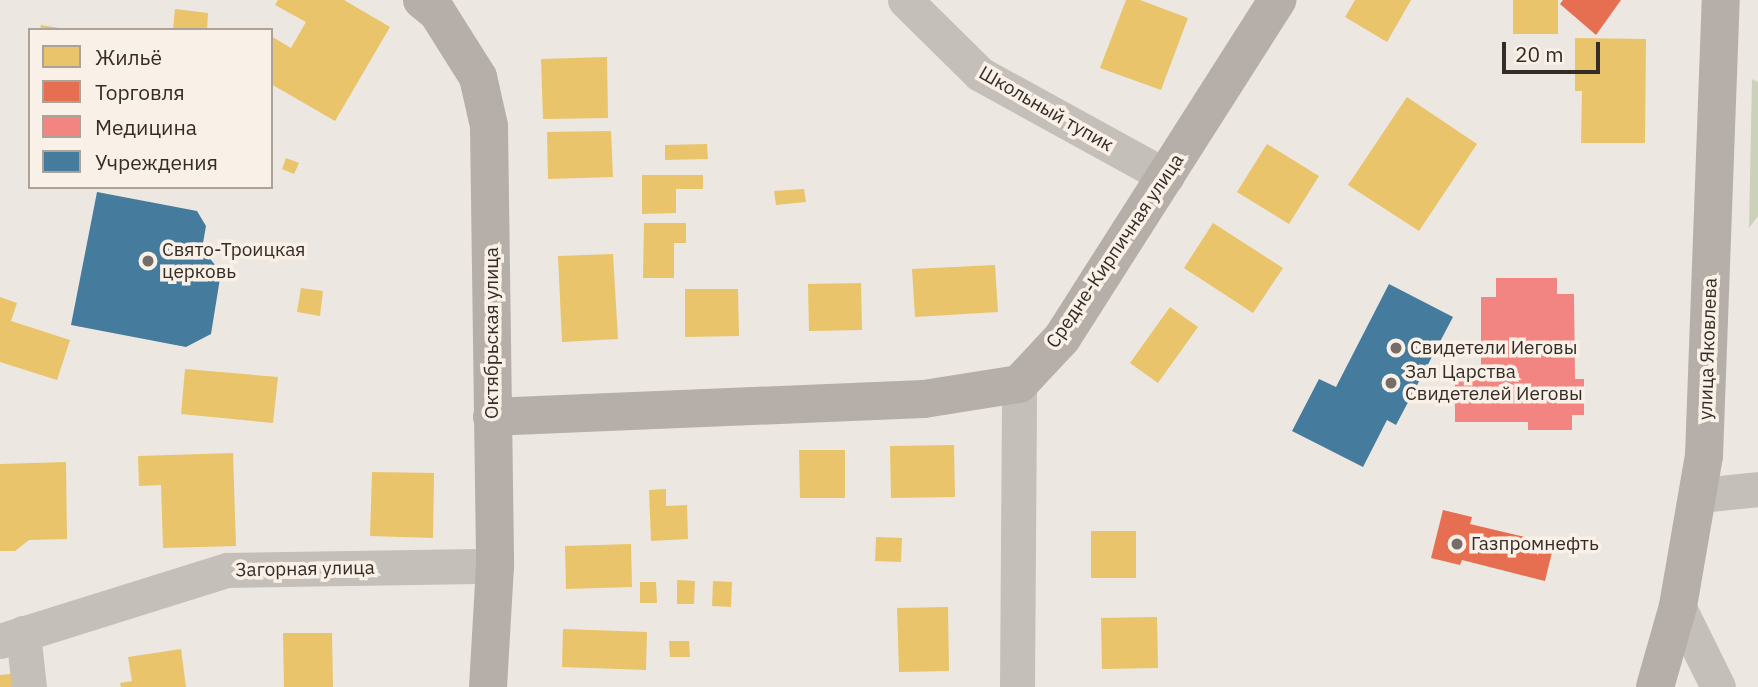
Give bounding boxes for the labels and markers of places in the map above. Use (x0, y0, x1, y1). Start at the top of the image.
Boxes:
place label: Свято-Троицкая церковь (162, 239, 305, 283)
marker: Свято-Троицкая церковь (140, 253, 156, 269)
place label: Свидетели Иеговы (1410, 337, 1577, 359)
marker: Свидетели Иеговы (1388, 340, 1404, 356)
place label: Зал Царства Свидетелей Иеговы (1405, 361, 1583, 405)
marker: Зал Царства Свидетелей Иеговы (1383, 375, 1399, 391)
place label: Газпромнефть (1471, 533, 1599, 555)
marker: Газпромнефть (1449, 536, 1465, 552)

